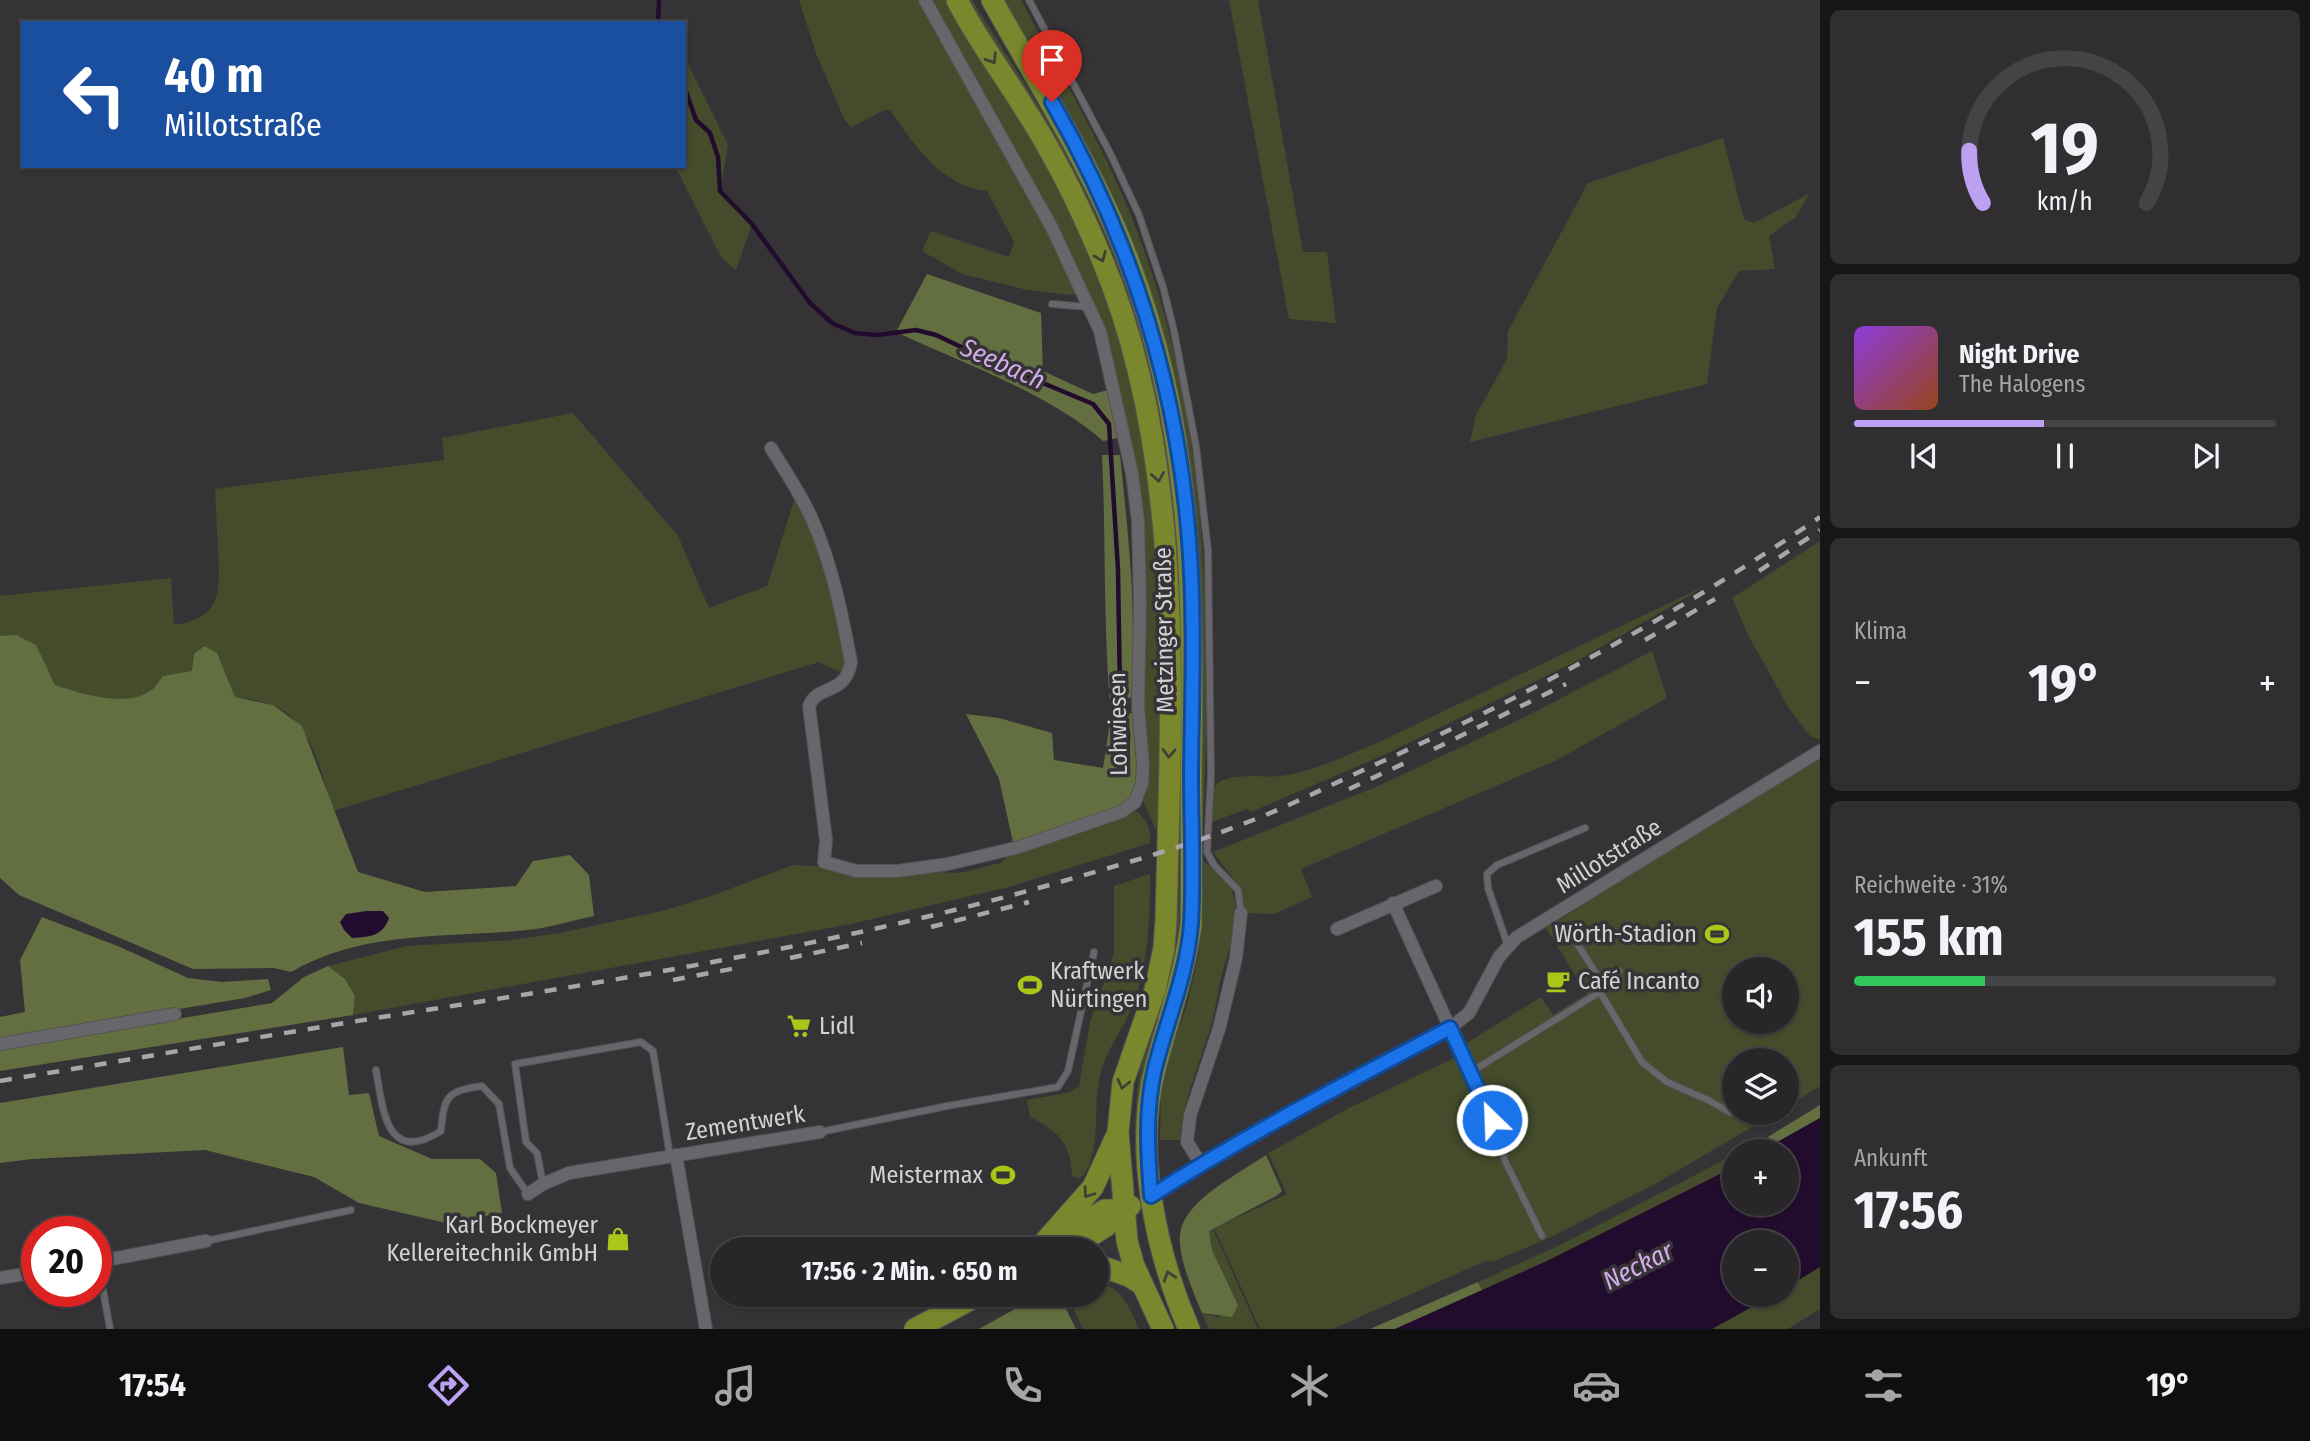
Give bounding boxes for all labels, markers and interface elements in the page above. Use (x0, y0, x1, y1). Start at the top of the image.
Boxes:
pin (1022, 30, 1082, 102)
icon: arrive (1033, 41, 1071, 79)
text: 40 m (164, 46, 264, 105)
icon: left (49, 49, 140, 140)
one-way arrow (983, 51, 996, 64)
text: 19 (2031, 105, 2099, 192)
text: Millotstraße (164, 106, 322, 144)
text: km/h (2037, 187, 2093, 217)
one-way arrow (1093, 251, 1107, 263)
water label: Seebach (955, 331, 1050, 396)
text: Night Drive (1959, 339, 2079, 370)
text: The Halogens (1959, 370, 2085, 398)
icon: previous (1905, 437, 1943, 475)
icon: pause (2046, 437, 2084, 475)
icon: next (2187, 437, 2225, 475)
one-way arrow (1150, 471, 1165, 483)
street label: Metzinger Straße (1149, 547, 1179, 713)
text: Klima (1854, 617, 1907, 645)
text: 19° (2028, 652, 2102, 715)
text: − (1854, 660, 1871, 706)
text: + (2259, 660, 2276, 706)
street label: Lohwiesen (1103, 672, 1133, 776)
one-way arrow (1161, 748, 1176, 759)
street label: Millotstraße (1551, 813, 1667, 899)
text: Reichweite · 31% (1854, 871, 2008, 899)
text: 155 km (1854, 906, 2004, 969)
place label: Wörth-Stadion (1554, 920, 1697, 948)
sports icon: Wörth-Stadion (1703, 920, 1731, 948)
place label: Kraftwerk Nürtingen (1050, 957, 1147, 1013)
map controls (1722, 957, 1799, 1307)
button: sound (1722, 957, 1799, 1034)
cafe icon: Café Incanto (1544, 967, 1572, 995)
place label: Café Incanto (1578, 967, 1700, 995)
sports icon: Kraftwerk Nürtingen (1016, 971, 1044, 999)
supermarket icon: Lidl (785, 1012, 813, 1040)
place label: Lidl (819, 1012, 855, 1040)
button: layers (1722, 1048, 1799, 1125)
one-way arrow (1117, 1078, 1132, 1090)
position arrow (1455, 1083, 1529, 1157)
street label: Zementwerk (683, 1100, 808, 1146)
button: + (1722, 1139, 1799, 1216)
text: Ankunft (1854, 1144, 1928, 1172)
place label: Meistermax (869, 1161, 983, 1189)
sports icon: Meistermax (989, 1161, 1017, 1189)
text: 17:56 (1854, 1179, 1963, 1242)
one-way arrow (1083, 1185, 1096, 1198)
place label: Karl Bockmeyer Kellereitechnik GmbH (386, 1211, 599, 1267)
speed limit sign: 20 (21, 1216, 112, 1307)
shop icon: Karl Bockmeyer Kellereitechnik GmbH (604, 1225, 632, 1253)
button: − (1722, 1230, 1799, 1307)
water label: Neckar (1598, 1235, 1679, 1297)
text: 17:56 · 2 Min. · 650 m (801, 1256, 1018, 1287)
one-way arrow (1163, 1271, 1177, 1283)
icon: directions (424, 1361, 473, 1410)
icon: music (711, 1361, 760, 1410)
icon: phone (998, 1361, 1047, 1410)
icon: climate (1285, 1361, 1334, 1410)
icon: car (1572, 1361, 1621, 1410)
icon: filters (1859, 1361, 1908, 1410)
text: 17:54 (119, 1366, 186, 1404)
text: 19° (2146, 1366, 2191, 1404)

